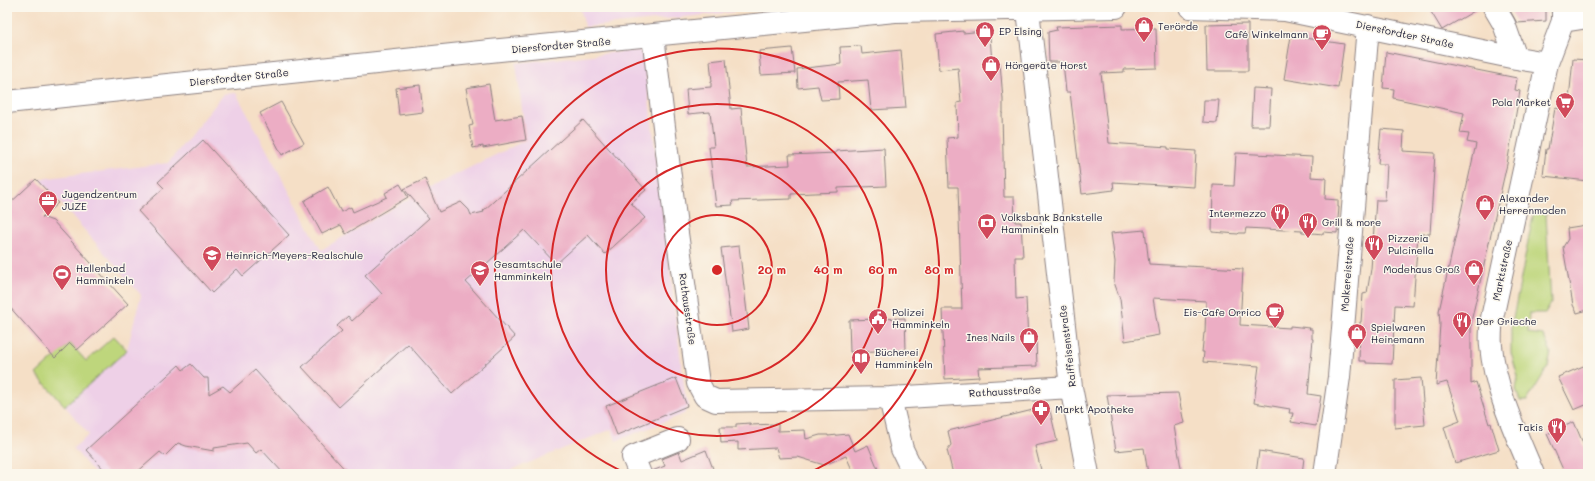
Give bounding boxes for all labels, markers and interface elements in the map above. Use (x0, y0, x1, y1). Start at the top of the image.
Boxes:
shop icon: Terörde (1133, 15, 1155, 43)
street label: Diersfordter Straße (1355, 17, 1455, 51)
place label: Terörde (1158, 19, 1198, 33)
shop icon: EP Elsing (974, 20, 996, 48)
cafe icon: Café Winkelmann (1311, 23, 1333, 51)
place label: EP Elsing (999, 24, 1042, 38)
place label: Café Winkelmann (1225, 27, 1308, 41)
street label: Diersfordter Straße (511, 34, 611, 56)
shop icon: Hörgeräte Horst (980, 54, 1002, 82)
place label: Hörgeräte Horst (1005, 58, 1087, 72)
street label: Diersfordter Straße (189, 65, 289, 89)
supermarket icon: Pola Market (1554, 91, 1576, 119)
place label: Pola Market (1492, 95, 1551, 109)
place label: Jugendzentrum JUZE (62, 187, 137, 213)
office icon: Jugendzentrum JUZE (37, 189, 59, 217)
place label: Alexander Herrenmoden (1499, 191, 1566, 217)
shop icon: Alexander Herrenmoden (1474, 193, 1496, 221)
restaurant icon: Intermezzo (1269, 202, 1291, 230)
place label: Intermezzo (1209, 206, 1266, 220)
place label: Volksbank Bankstelle Hamminkeln (1001, 210, 1103, 236)
restaurant icon: Grill & more (1297, 211, 1319, 239)
bank icon: Volksbank Bankstelle Hamminkeln (976, 212, 998, 240)
place label: Grill & more (1322, 215, 1381, 229)
place label: Pizzeria Pulcinella (1388, 231, 1434, 257)
restaurant icon: Pizzeria Pulcinella (1363, 233, 1385, 261)
street label: Molkereistraße (1337, 236, 1357, 312)
street label: Marktstraße (1489, 238, 1515, 302)
school or university icon: Heinrich-Meyers-Realschule (201, 244, 223, 272)
place label: Heinrich-Meyers-Realschule (226, 248, 363, 262)
place label: Gesamtschule Hamminkeln (494, 257, 562, 283)
shop icon: Modehaus Groß (1463, 258, 1485, 286)
school or university icon: Gesamtschule Hamminkeln (469, 259, 491, 287)
place label: Hallenbad Hamminkeln (76, 261, 133, 287)
text: 20 m (758, 261, 786, 277)
text: 40 m (813, 261, 843, 277)
text: 60 m (869, 261, 897, 277)
text: 80 m (924, 261, 954, 277)
place label: Modehaus Groß (1383, 262, 1460, 276)
sports icon: Hallenbad Hamminkeln (51, 263, 73, 291)
centre of rings (710, 263, 724, 277)
street label: Rathausstraße (676, 272, 700, 346)
cafe icon: Eis-Cafe Orrico (1264, 301, 1286, 329)
street label: Raiffeisenstraße (1055, 304, 1079, 388)
place label: Polizei Hamminkeln (892, 305, 949, 331)
place label: Eis-Cafe Orrico (1184, 305, 1261, 319)
public building icon: Polizei Hamminkeln (867, 307, 889, 335)
restaurant icon: Der Grieche (1451, 310, 1473, 338)
place label: Der Grieche (1476, 314, 1537, 328)
place label: Spielwaren Heinemann (1371, 320, 1425, 346)
shop icon: Spielwaren Heinemann (1346, 322, 1368, 350)
shop icon: Ines Nails (1018, 326, 1040, 354)
place label: Ines Nails (967, 330, 1015, 344)
place label: Bücherei Hamminkeln (875, 345, 932, 371)
library icon: Bücherei Hamminkeln (850, 347, 872, 375)
street label: Rathausstraße (969, 382, 1041, 400)
pharmacy icon: Markt Apotheke (1030, 398, 1052, 426)
place label: Markt Apotheke (1055, 402, 1134, 416)
restaurant icon: Takis (1546, 416, 1568, 444)
place label: Takis (1518, 420, 1543, 434)

